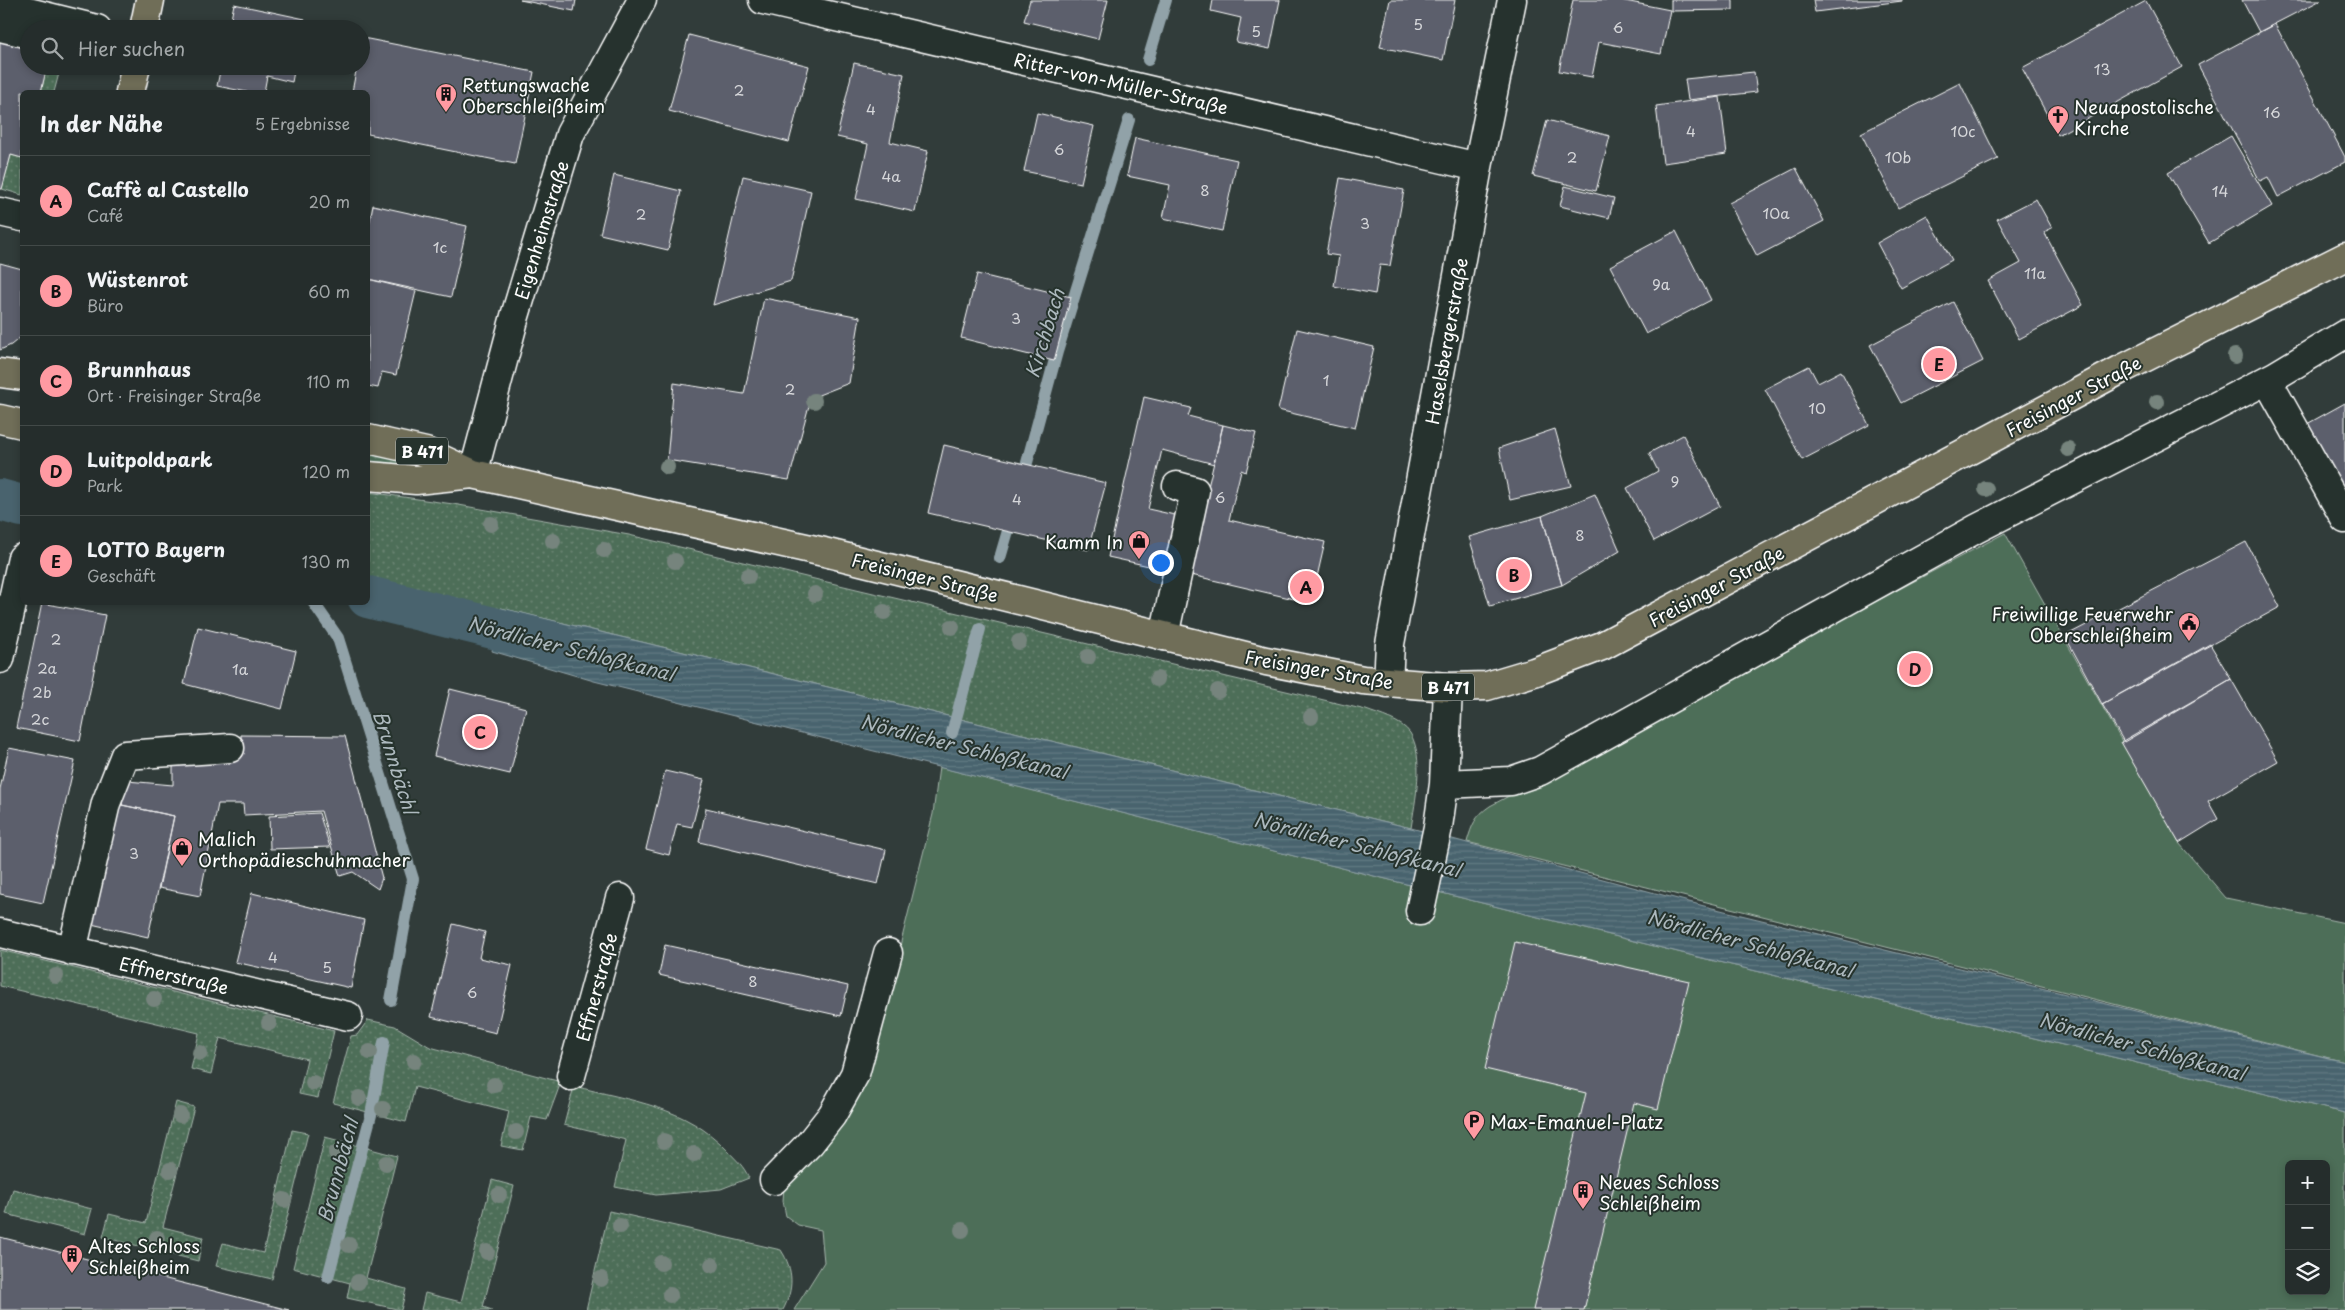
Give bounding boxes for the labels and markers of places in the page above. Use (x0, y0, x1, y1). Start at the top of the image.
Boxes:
place label: Rettungswache Oberschleißheim (462, 71, 605, 119)
building icon: Rettungswache Oberschleißheim (434, 82, 458, 113)
place label: Neuapostolische Kirche (2074, 93, 2214, 141)
church icon: Neuapostolische Kirche (2046, 104, 2070, 135)
pin: E (1923, 345, 1955, 383)
place label: Kamm In (1045, 528, 1123, 555)
shop icon: Kamm In (1127, 529, 1151, 560)
pin: B (1498, 556, 1530, 594)
pin: A (1290, 568, 1322, 606)
place label: Freiwillige Feuerwehr Oberschleißheim (1992, 600, 2174, 648)
public building icon: Freiwillige Feuerwehr Oberschleißheim (2177, 611, 2201, 642)
pin: D (1899, 650, 1931, 688)
pin: C (464, 713, 496, 751)
place label: Malich Orthopädieschuhmacher (198, 825, 411, 873)
shop icon: Malich Orthopädieschuhmacher (170, 836, 194, 867)
place label: Max-Emanuel-Platz (1490, 1108, 1664, 1135)
parking icon: Max-Emanuel-Platz (1462, 1109, 1486, 1140)
place label: Neues Schloss Schleißheim (1599, 1168, 1719, 1216)
building icon: Neues Schloss Schleißheim (1571, 1179, 1595, 1210)
place label: Altes Schloss Schleißheim (88, 1232, 200, 1280)
building icon: Altes Schloss Schleißheim (60, 1243, 84, 1274)

